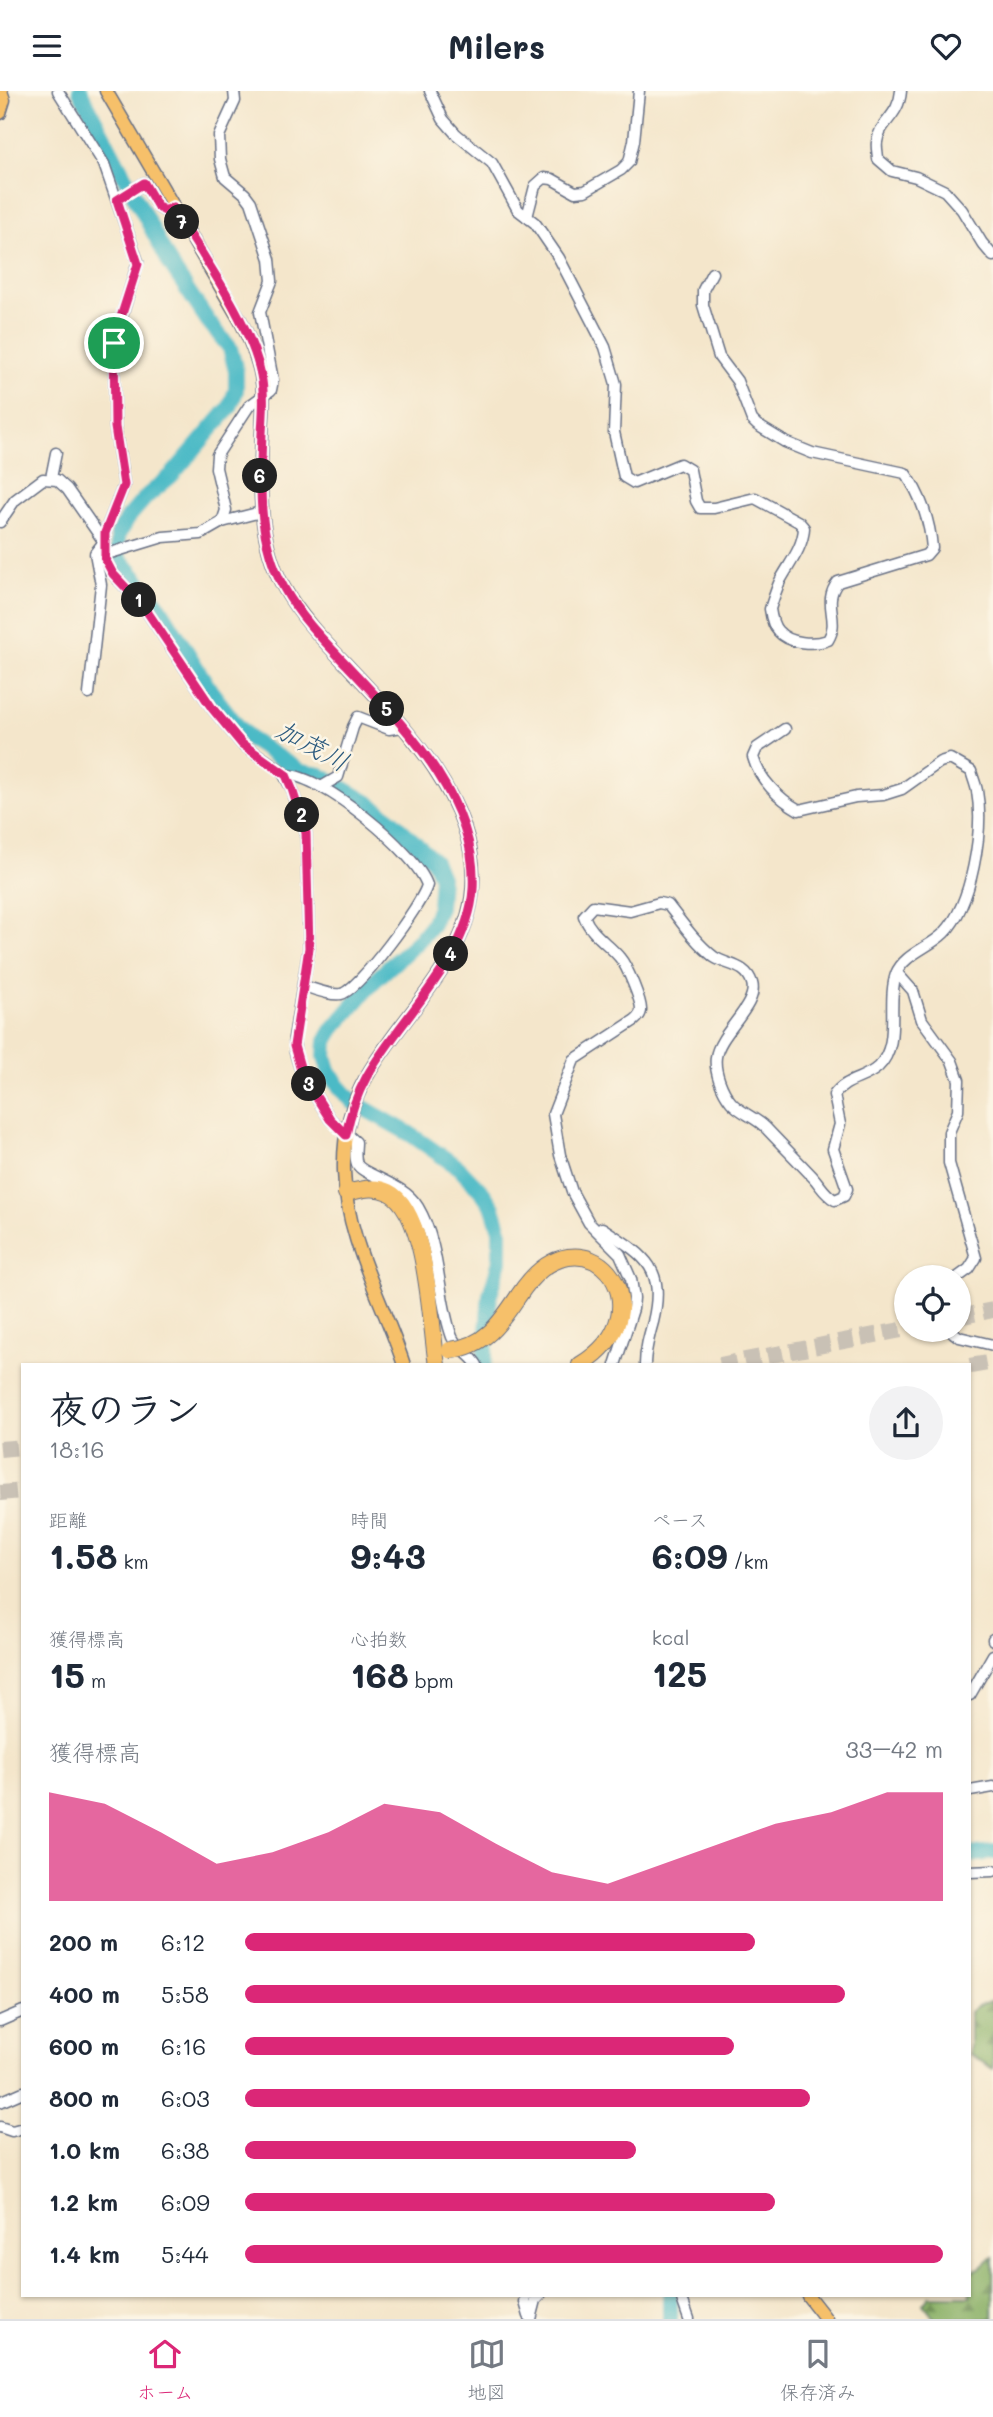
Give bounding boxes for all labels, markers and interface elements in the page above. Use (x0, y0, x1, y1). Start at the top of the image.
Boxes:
text: Milers (448, 25, 545, 67)
icon: menu (28, 27, 66, 65)
icon: heart (927, 27, 965, 65)
pin: 7 (164, 205, 200, 239)
text: 7 (176, 209, 187, 234)
pin (84, 313, 144, 373)
icon: arrive (95, 324, 133, 362)
pin: 6 (243, 459, 278, 493)
text: 6 (254, 463, 265, 488)
pin: 1 (122, 582, 156, 617)
text: 1 (134, 587, 143, 612)
pin: 5 (370, 691, 404, 727)
text: 5 (381, 696, 392, 721)
water label: 加茂川 (271, 712, 355, 778)
pin: 2 (284, 797, 320, 833)
text: 2 (296, 802, 307, 827)
pin: 4 (434, 937, 468, 971)
text: 4 (444, 941, 457, 966)
pin: 3 (292, 1067, 326, 1101)
text: 3 (303, 1071, 314, 1096)
map controls (894, 1265, 971, 1342)
button: locate (894, 1265, 971, 1342)
text: 夜のラン (49, 1383, 201, 1433)
button: share (869, 1386, 943, 1460)
text: 18:16 (49, 1434, 105, 1464)
text: 距離 (49, 1507, 87, 1532)
text: 時間 (350, 1507, 388, 1532)
text: ペース (652, 1507, 708, 1532)
text: 1.58 (49, 1532, 117, 1578)
text: 9:43 (350, 1532, 426, 1578)
text: 6:09 (652, 1532, 727, 1578)
text: km (117, 1549, 149, 1574)
text: /km (727, 1549, 769, 1574)
text: kcal (652, 1625, 690, 1650)
text: 獲得標高 (49, 1626, 125, 1651)
text: 心拍数 (350, 1626, 407, 1651)
text: 125 (652, 1650, 707, 1696)
text: 15 (49, 1651, 85, 1697)
text: 168 (350, 1651, 409, 1697)
text: m (85, 1668, 106, 1693)
text: bpm (409, 1668, 454, 1693)
text: 33–42 m (845, 1734, 943, 1764)
text: 獲得標高 (49, 1737, 141, 1767)
text: 200 m (49, 1927, 118, 1957)
text: 6:12 (161, 1927, 205, 1957)
text: 400 m (49, 1979, 120, 2009)
text: 5:58 (161, 1979, 209, 2009)
text: 600 m (49, 2031, 119, 2061)
text: 6:16 (161, 2031, 206, 2061)
text: 800 m (49, 2083, 119, 2113)
text: 6:03 (161, 2083, 210, 2113)
text: 1.0 km (49, 2135, 120, 2165)
text: 6:38 (161, 2135, 209, 2165)
text: 1.2 km (49, 2187, 118, 2217)
text: 6:09 (161, 2187, 210, 2217)
text: 1.4 km (49, 2239, 120, 2269)
text: 5:44 (161, 2239, 209, 2269)
tab: ホーム (137, 2335, 193, 2404)
tab: 地図 (468, 2335, 506, 2404)
tab: 保存済み (780, 2335, 856, 2404)

